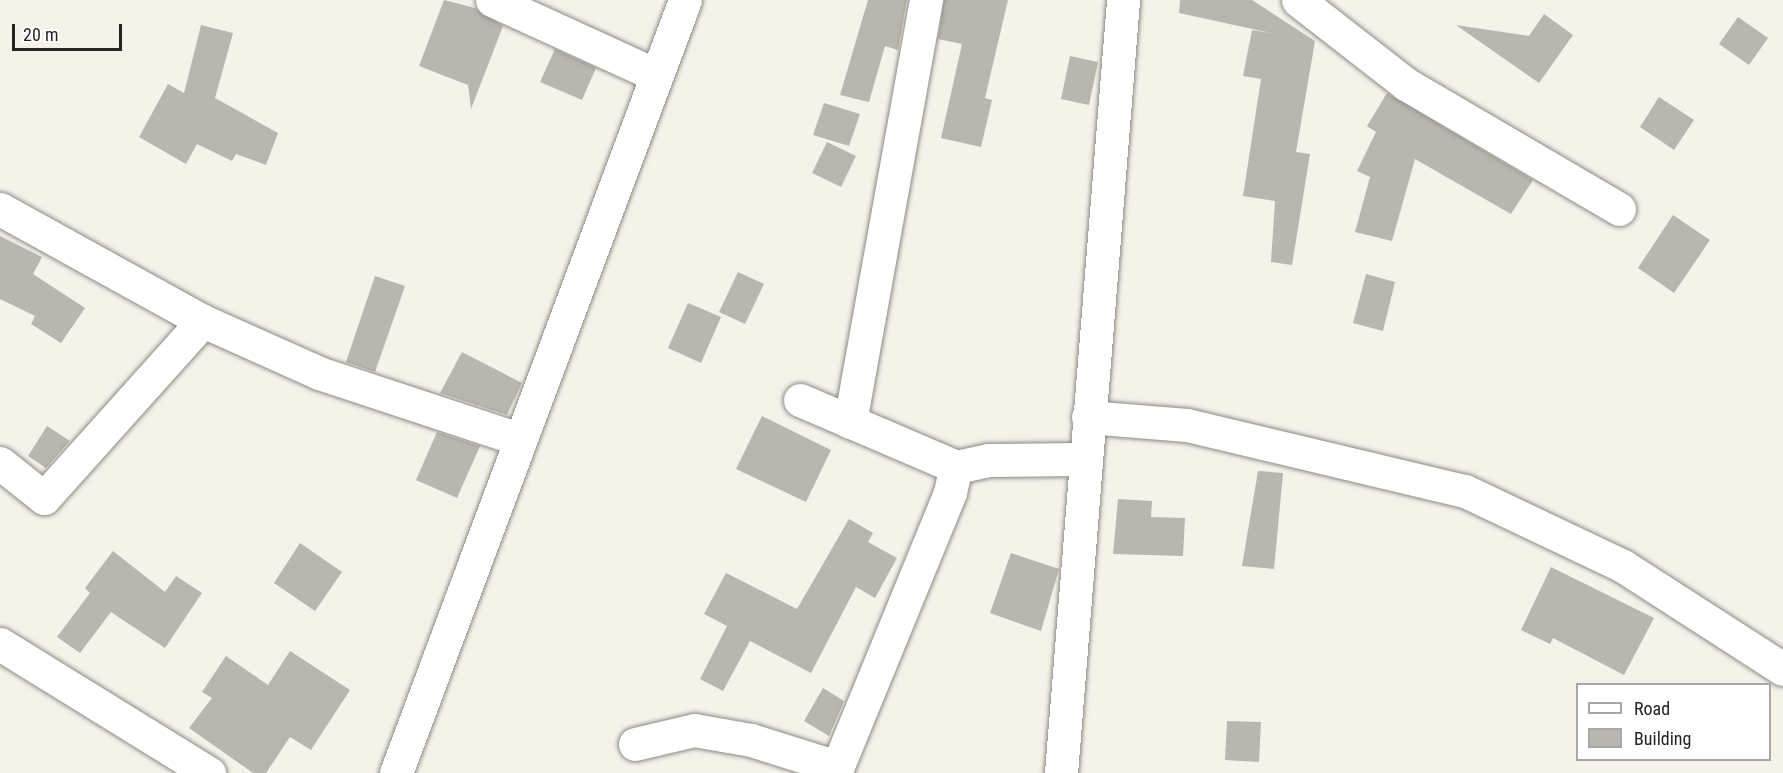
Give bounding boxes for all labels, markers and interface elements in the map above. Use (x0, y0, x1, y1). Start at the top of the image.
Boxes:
scale bar (15, 12, 124, 50)
text: 20 m (23, 24, 58, 45)
legend (1576, 683, 1771, 761)
text: Road (1634, 698, 1670, 719)
text: Building (1634, 728, 1691, 749)

